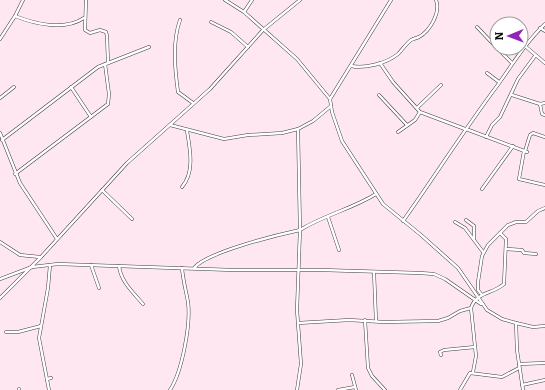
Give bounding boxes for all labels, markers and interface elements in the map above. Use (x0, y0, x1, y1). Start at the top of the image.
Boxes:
north arrow (489, 16, 529, 56)
text: N (493, 31, 506, 41)

